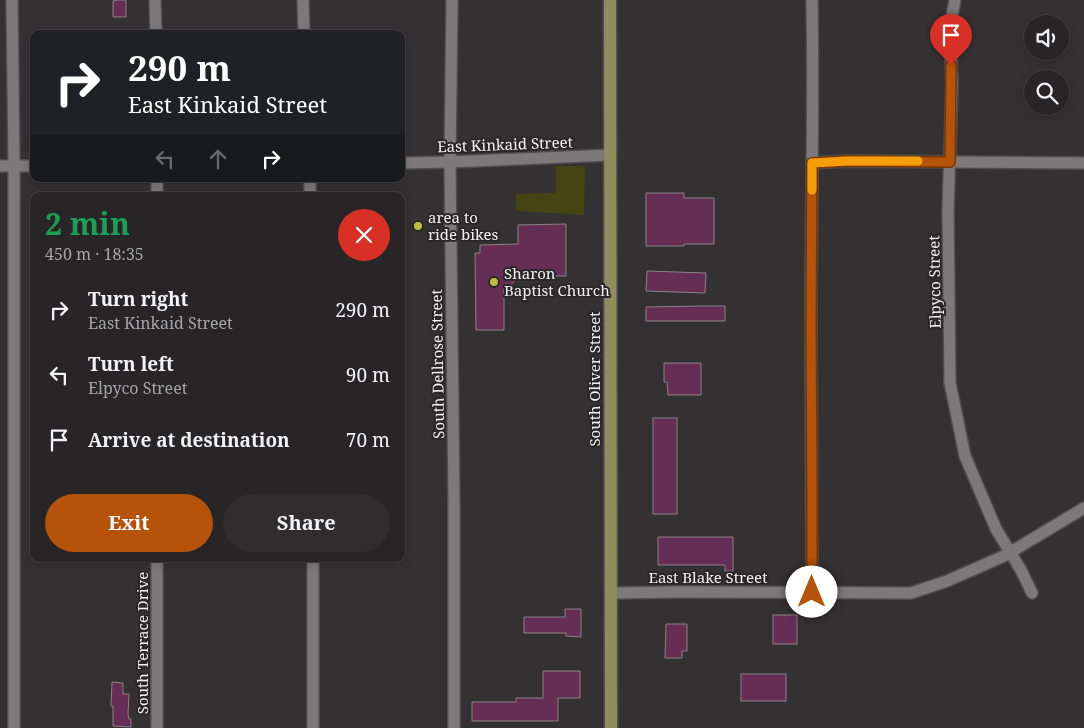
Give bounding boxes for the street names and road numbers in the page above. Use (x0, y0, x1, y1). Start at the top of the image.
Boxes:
street label: East Kinkaid Street (437, 132, 573, 156)
street label: Elpyco Street (923, 235, 945, 329)
street label: South Dellrose Street (426, 289, 448, 439)
street label: South Oliver Street (584, 311, 604, 447)
street label: East Blake Street (649, 567, 767, 587)
street label: South Terrace Drive (132, 572, 152, 714)

